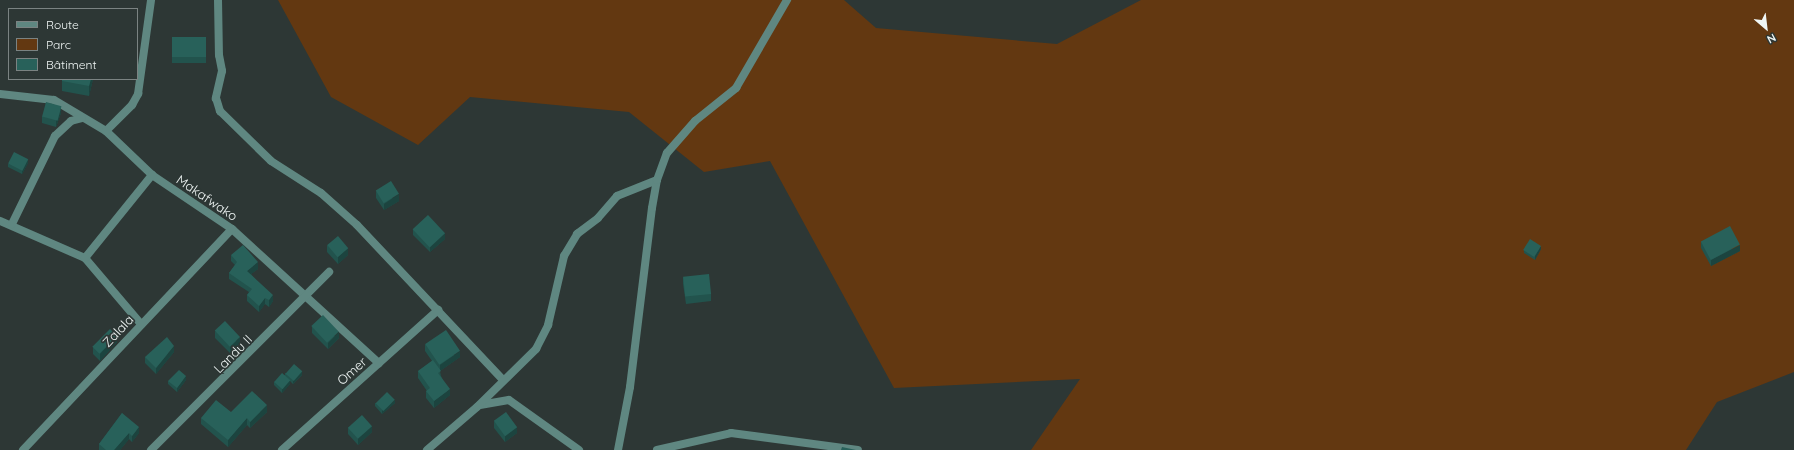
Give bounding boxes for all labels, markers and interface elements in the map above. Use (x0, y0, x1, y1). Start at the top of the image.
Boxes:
legend (8, 8, 138, 80)
north arrow (1746, 8, 1786, 48)
text: Route (46, 17, 79, 32)
text: N (1765, 31, 1778, 47)
text: Parc (46, 37, 71, 52)
text: Bâtiment (46, 57, 96, 72)
street label: Makafwako (173, 172, 241, 224)
street label: Zalala (99, 312, 137, 350)
street label: Landu II (211, 332, 255, 376)
street label: Omer (334, 354, 370, 388)

